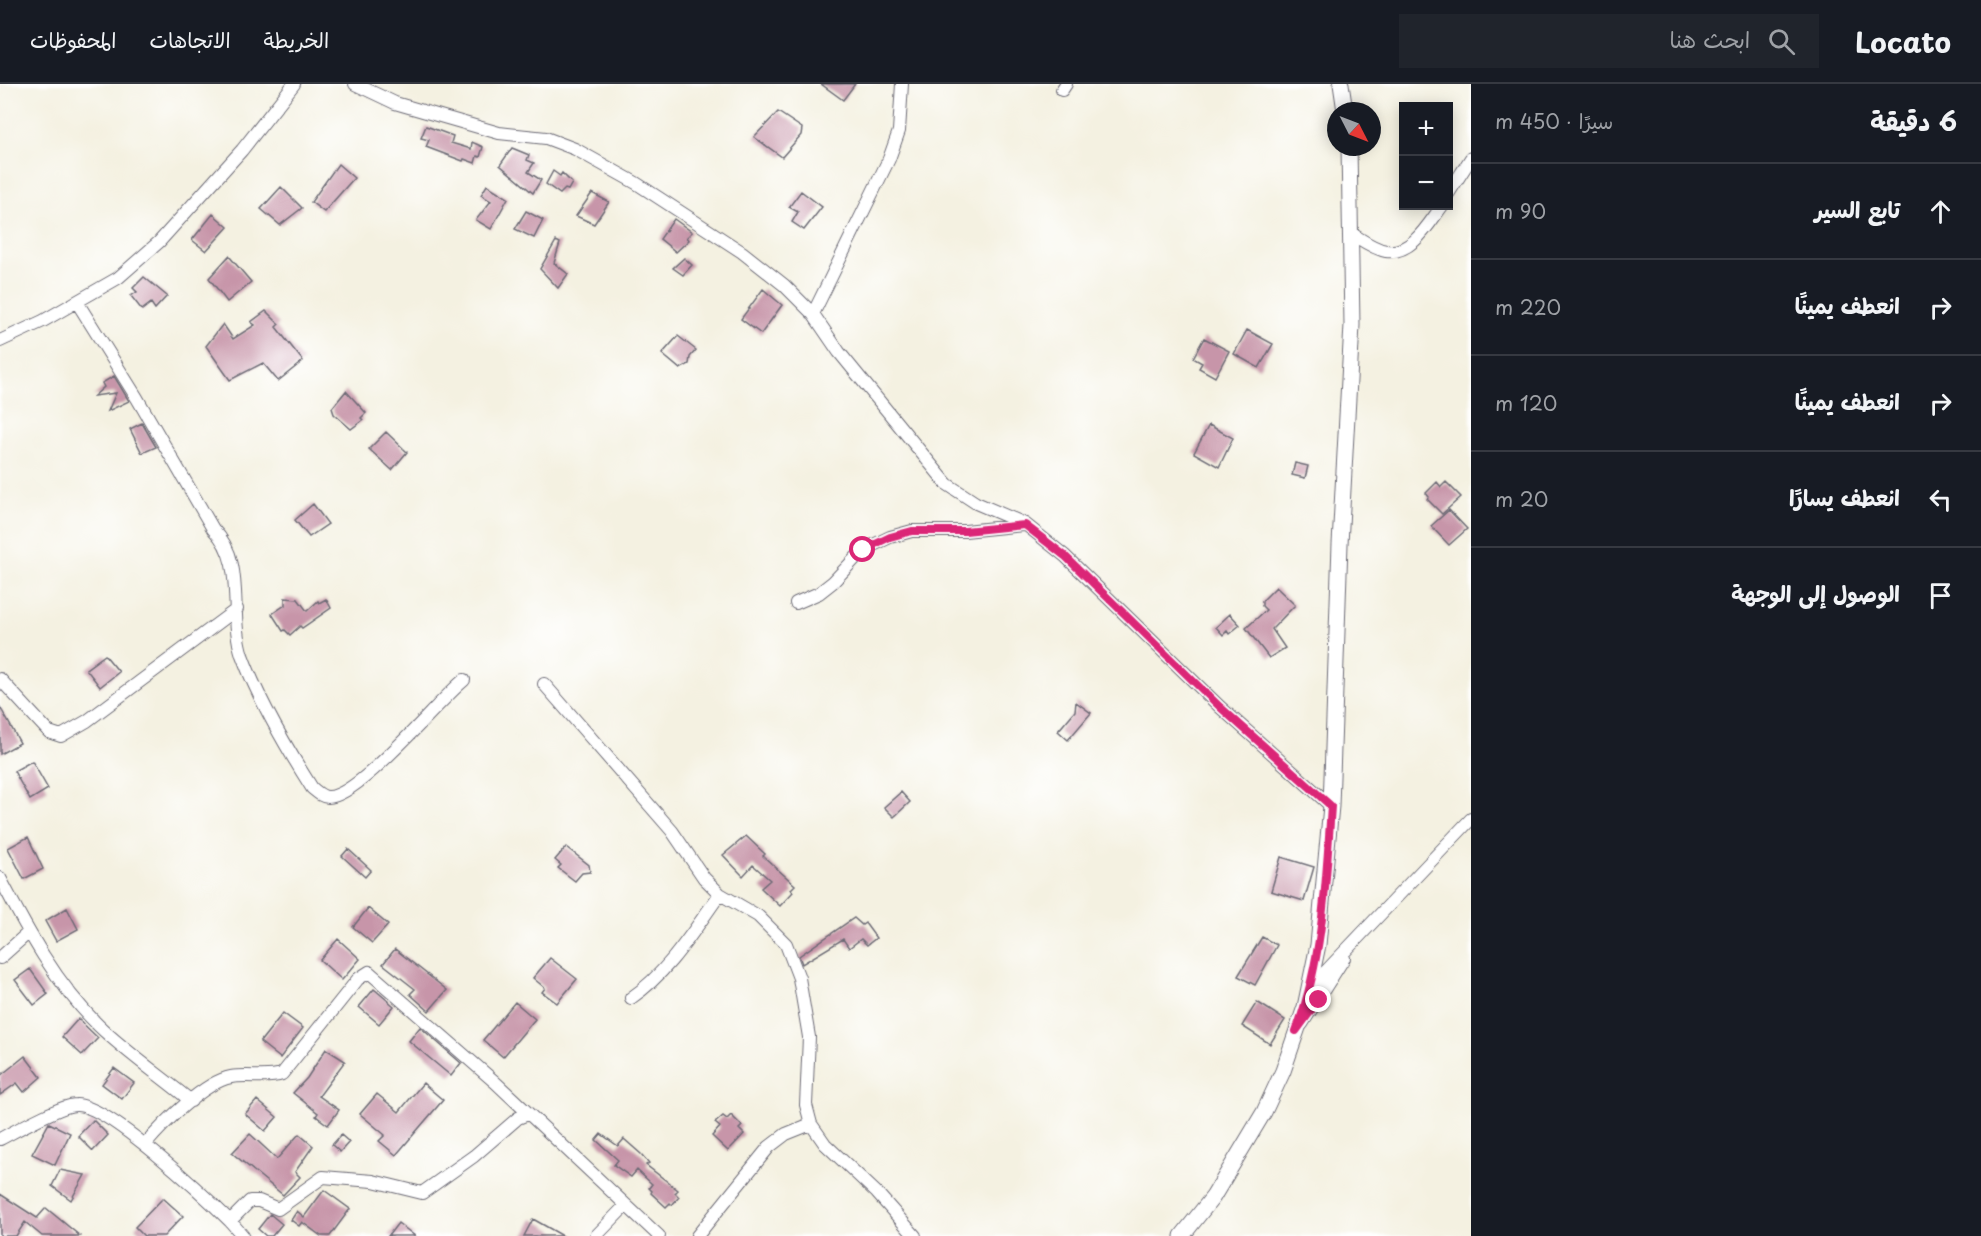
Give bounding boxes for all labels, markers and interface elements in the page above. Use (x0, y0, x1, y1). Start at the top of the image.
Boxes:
search box (1399, 14, 1819, 68)
text: Locato (1855, 20, 1951, 63)
text: ابحث هنا (1670, 22, 1750, 55)
text: المحفوظات (30, 23, 116, 55)
text: الاتجاهات (149, 23, 231, 55)
text: الخريطة (264, 23, 329, 55)
icon: search (1765, 25, 1798, 58)
text: 6 دقيقة (1870, 101, 1957, 140)
north arrow (1327, 102, 1381, 156)
map controls (1399, 102, 1453, 210)
button: + (1399, 102, 1453, 156)
text: سيرًا · 450 m (1495, 106, 1613, 136)
button: − (1399, 156, 1453, 210)
text: تابع السير (1815, 192, 1900, 225)
icon: ahead (1924, 195, 1957, 228)
text: 90 m (1495, 196, 1546, 226)
text: انعطف يمينًا (1795, 288, 1900, 321)
icon: right (1924, 291, 1957, 324)
text: 220 m (1495, 292, 1561, 322)
text: انعطف يمينًا (1795, 384, 1900, 417)
icon: right (1924, 387, 1957, 420)
text: 120 m (1495, 388, 1557, 418)
text: انعطف يسارًا (1789, 480, 1900, 513)
icon: left (1924, 483, 1957, 516)
text: 20 m (1495, 484, 1548, 514)
route start (849, 536, 875, 562)
text: الوصول إلى الوجهة (1731, 576, 1900, 609)
icon: arrive (1924, 579, 1957, 612)
route end (1305, 986, 1331, 1012)

